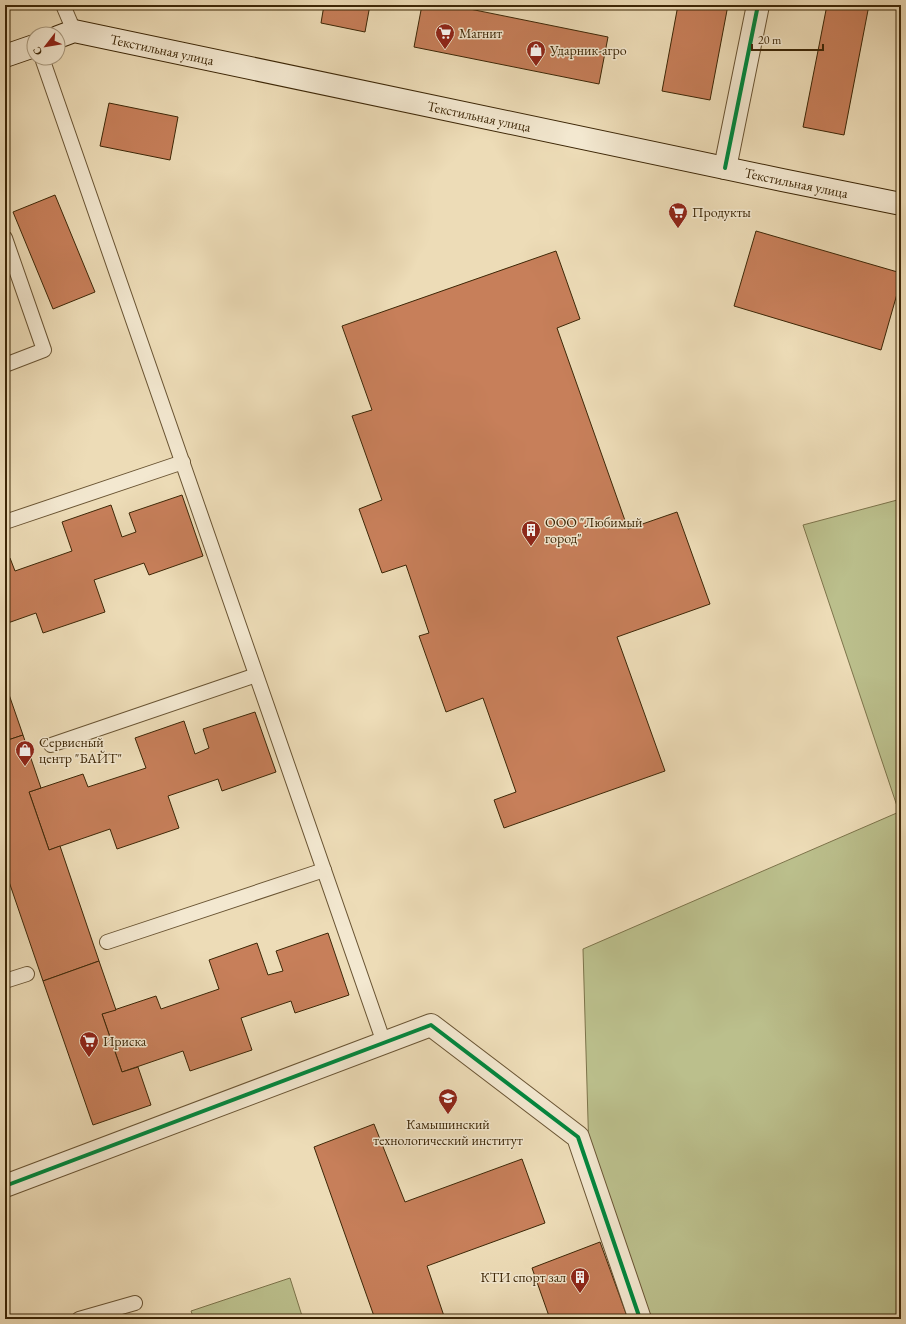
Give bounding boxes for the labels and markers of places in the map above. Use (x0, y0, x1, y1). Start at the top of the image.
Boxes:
supermarket icon: Магнит (434, 22, 456, 50)
place label: Магнит (459, 24, 503, 42)
shop icon: Ударник-агро (525, 39, 547, 67)
place label: Ударник-агро (549, 41, 627, 59)
supermarket icon: Продукты (667, 201, 689, 229)
place label: Продукты (692, 203, 751, 221)
place label: ООО "Любимый город" (545, 513, 643, 547)
building icon: ООО "Любимый город" (520, 519, 542, 547)
place label: Сервисный центр "БАЙТ" (39, 733, 122, 767)
shop icon: Сервисный центр "БАЙТ" (14, 739, 36, 767)
supermarket icon: Ириска (78, 1030, 100, 1058)
place label: Ириска (103, 1032, 147, 1050)
school or university icon: Камышинский технологический институт (437, 1087, 459, 1115)
place label: Камышинский технологический институт (373, 1115, 523, 1149)
building icon: КТИ спорт зал (569, 1266, 591, 1294)
place label: КТИ спорт зал (480, 1268, 566, 1286)

